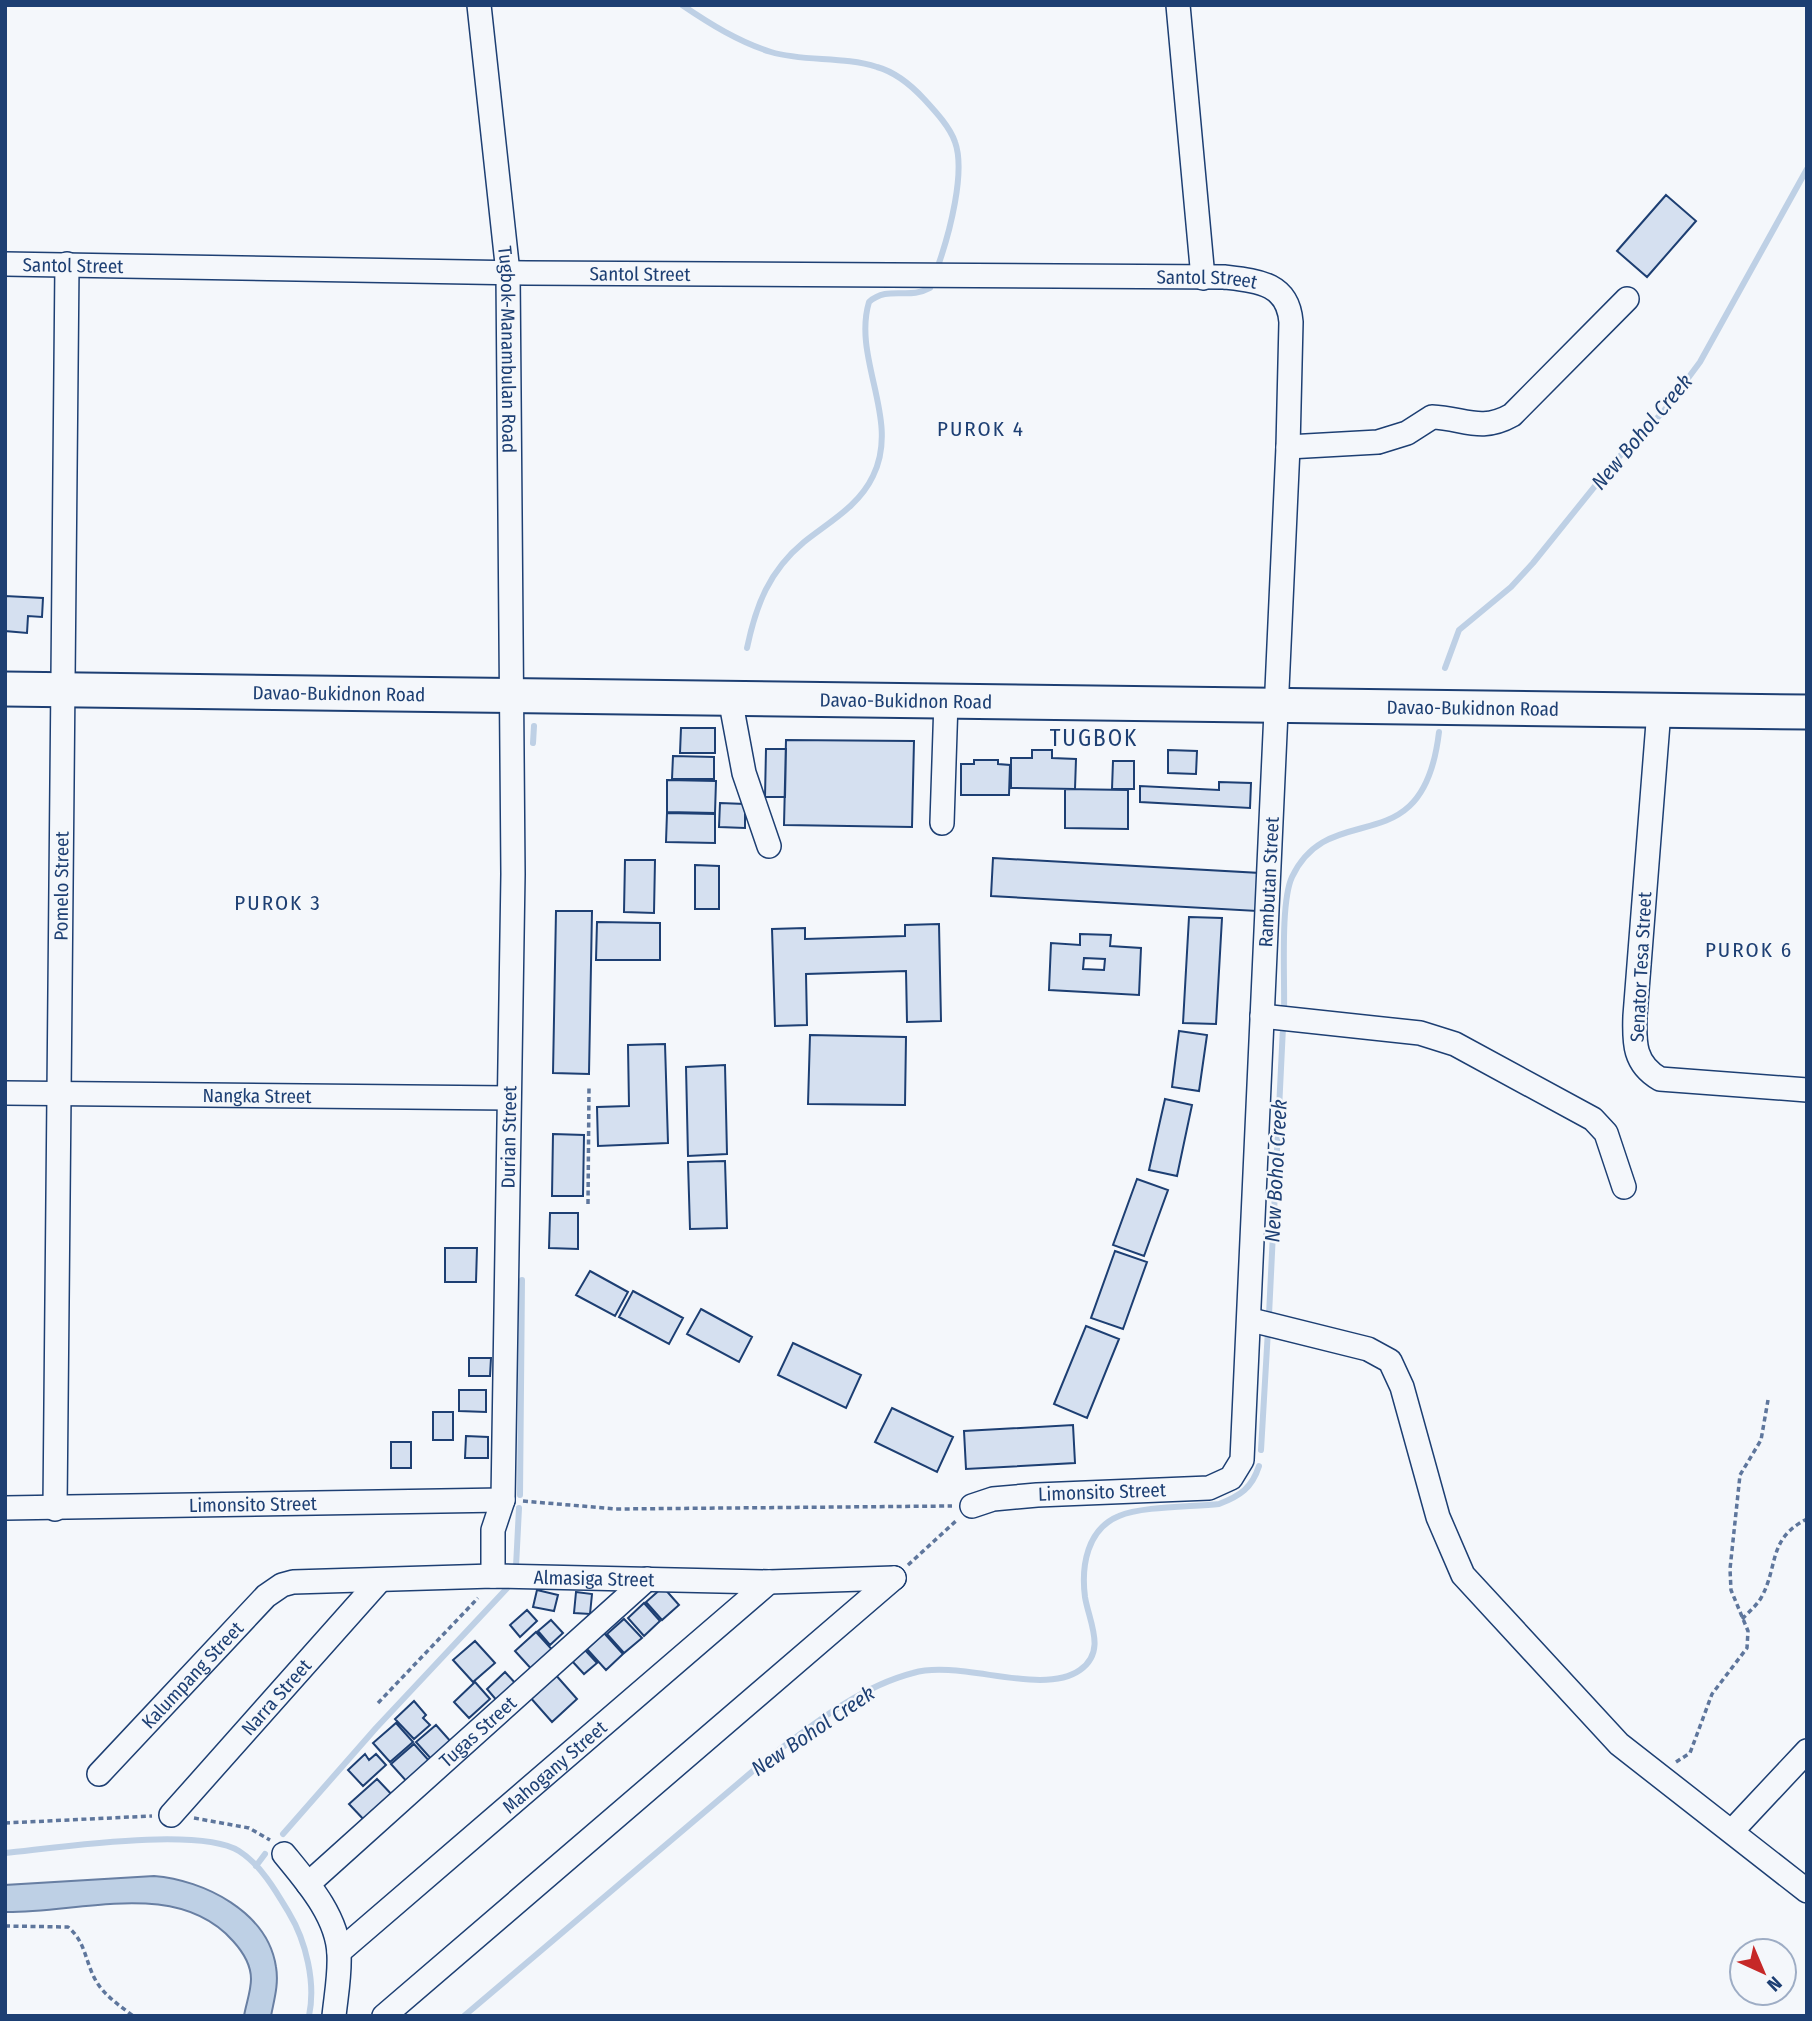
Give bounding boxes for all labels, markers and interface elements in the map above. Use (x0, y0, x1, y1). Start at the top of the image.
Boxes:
street label: Tugbok-Manambulan Road (494, 245, 521, 453)
street label: Santol Street (22, 253, 124, 278)
street label: Santol Street (589, 262, 691, 285)
street label: Santol Street (1156, 265, 1260, 293)
water label: New Bohol Creek (1586, 369, 1698, 495)
district label: PUROK 4 (937, 416, 1025, 442)
street label: Davao-Bukidnon Road (253, 681, 425, 706)
street label: Davao-Bukidnon Road (820, 688, 992, 713)
street label: Davao-Bukidnon Road (1386, 695, 1559, 720)
district label: TUGBOK (1050, 724, 1138, 752)
street label: Rambutan Street (1254, 815, 1284, 948)
street label: Pomelo Street (49, 830, 73, 941)
district label: PUROK 3 (234, 890, 322, 916)
street label: Senator Tesa Street (1626, 890, 1656, 1043)
district label: PUROK 6 (1705, 937, 1793, 963)
street label: Nangka Street (202, 1083, 312, 1108)
street label: Durian Street (497, 1085, 521, 1189)
water label: New Bohol Creek (1259, 1099, 1293, 1243)
street label: Limonsito Street (1038, 1478, 1167, 1506)
street label: Limonsito Street (189, 1491, 318, 1517)
street label: Almasiga Street (533, 1565, 655, 1591)
street label: Kalumpang Street (136, 1616, 248, 1733)
street label: Narra Street (236, 1654, 316, 1740)
water label: New Bohol Creek (746, 1680, 880, 1782)
street label: Tugas Street (434, 1691, 521, 1772)
street label: Mahogany Street (497, 1715, 612, 1818)
north arrow (1728, 1937, 1798, 2007)
text: N (1762, 1972, 1787, 1996)

